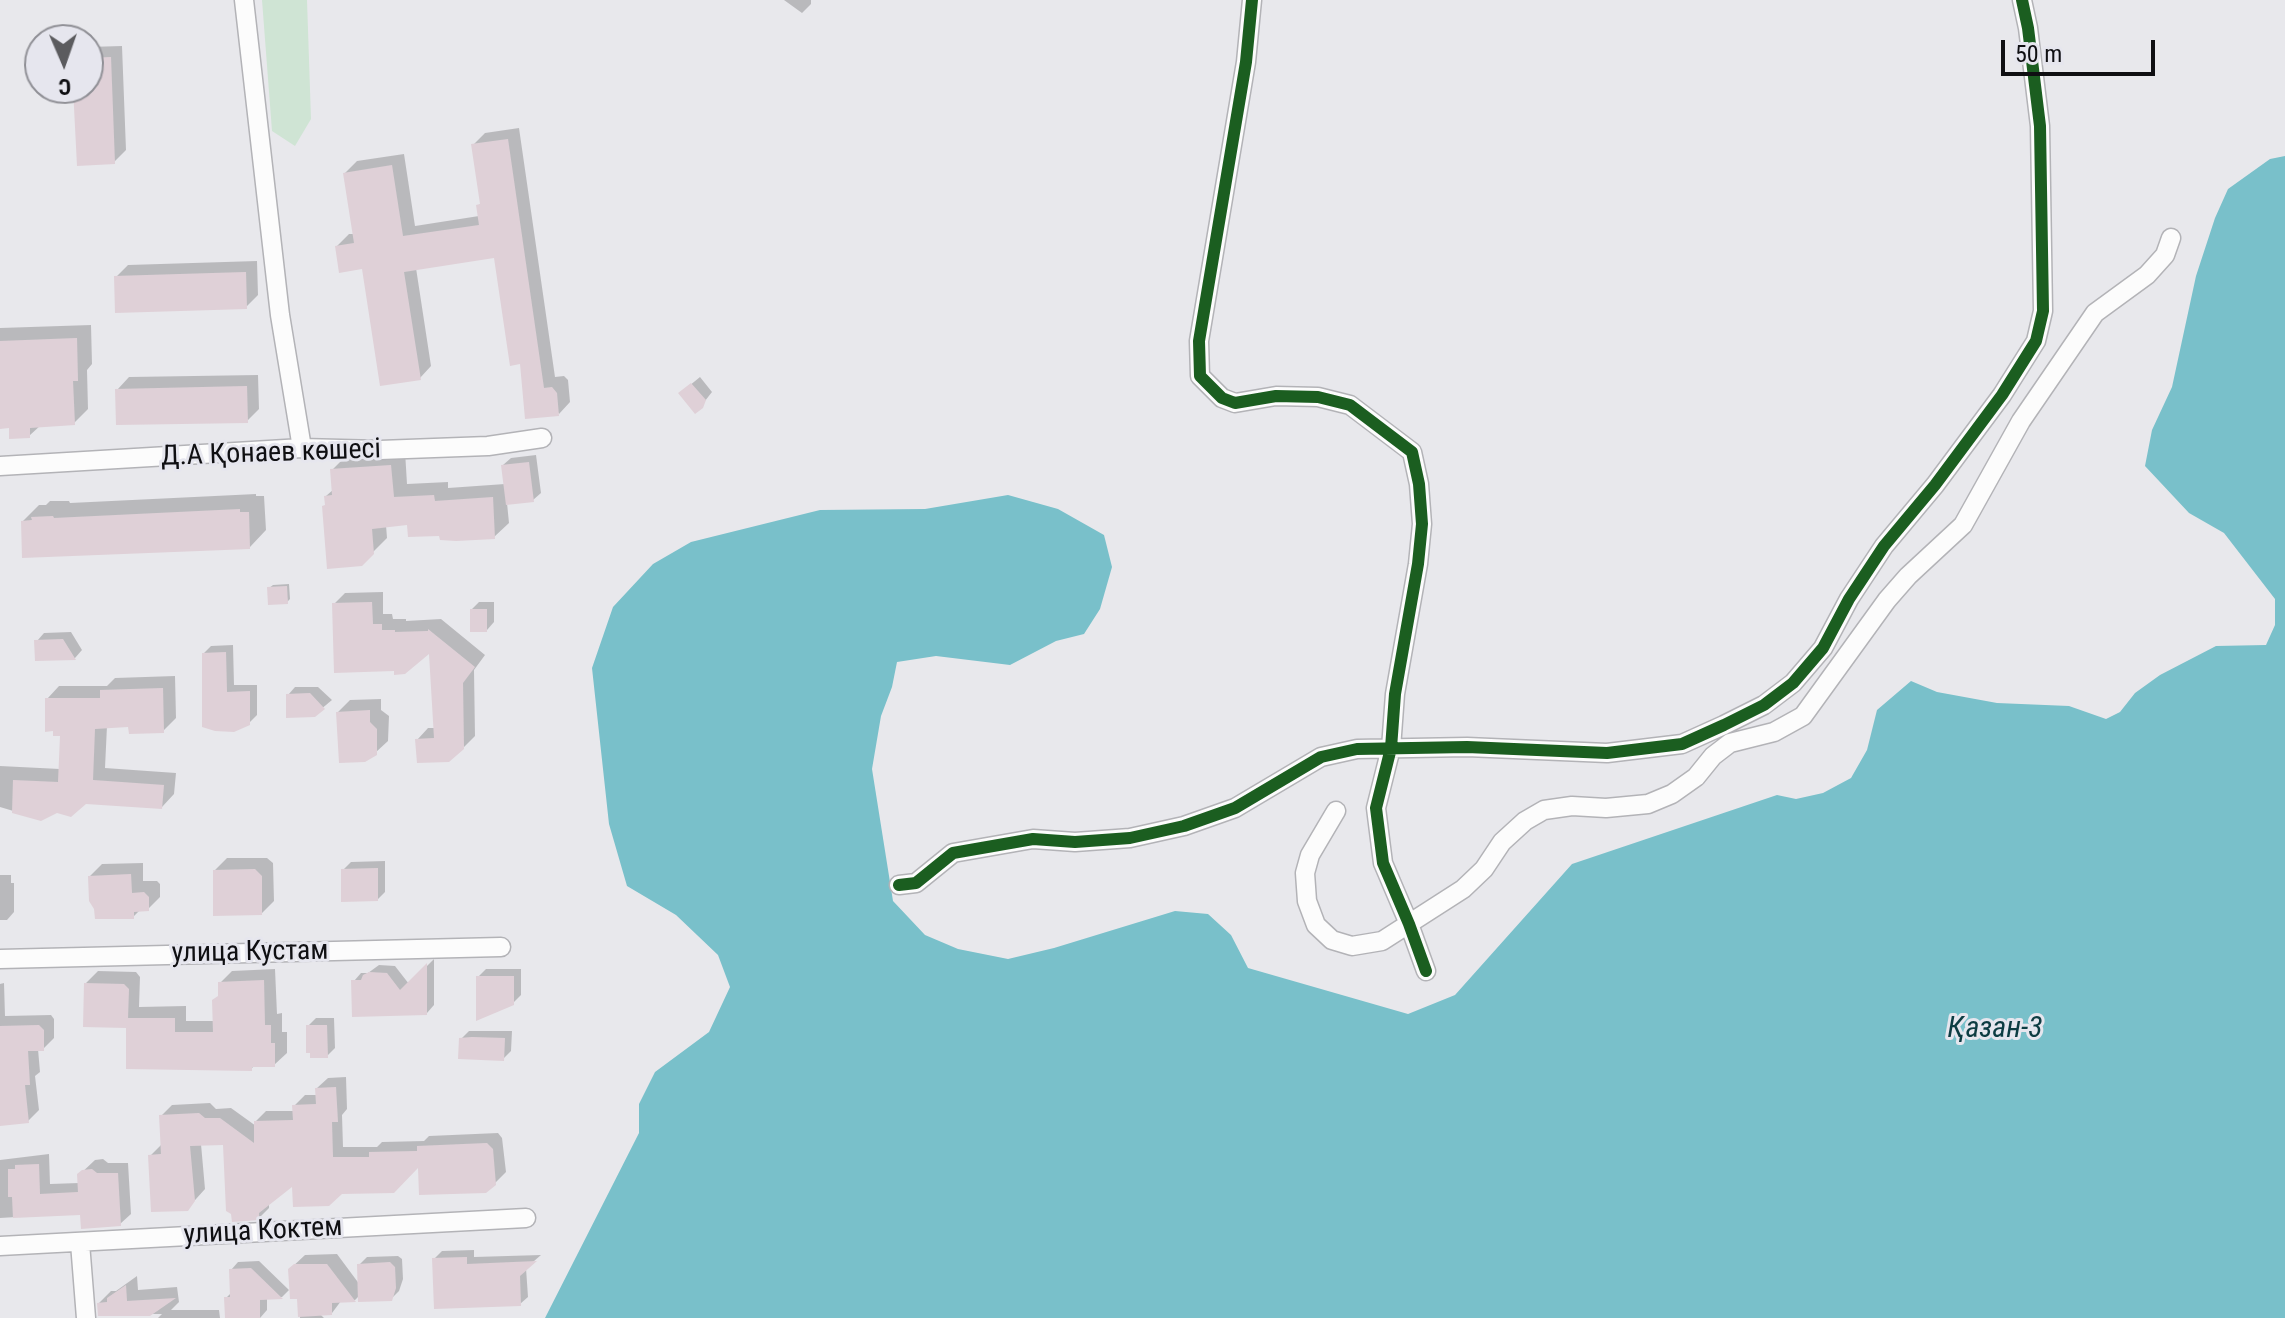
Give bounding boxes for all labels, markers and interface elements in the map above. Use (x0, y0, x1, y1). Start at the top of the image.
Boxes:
north arrow (24, 24, 104, 104)
scale bar (2005, 24, 2159, 74)
text: 50 m (2015, 40, 2062, 68)
text: С (58, 74, 71, 99)
street label: Д.А Қонаев көшесі (160, 433, 382, 475)
street label: улица Кустам (171, 935, 329, 971)
water label: Қазан-3 (1947, 1011, 2043, 1047)
street label: улица Коктем (183, 1211, 343, 1253)

